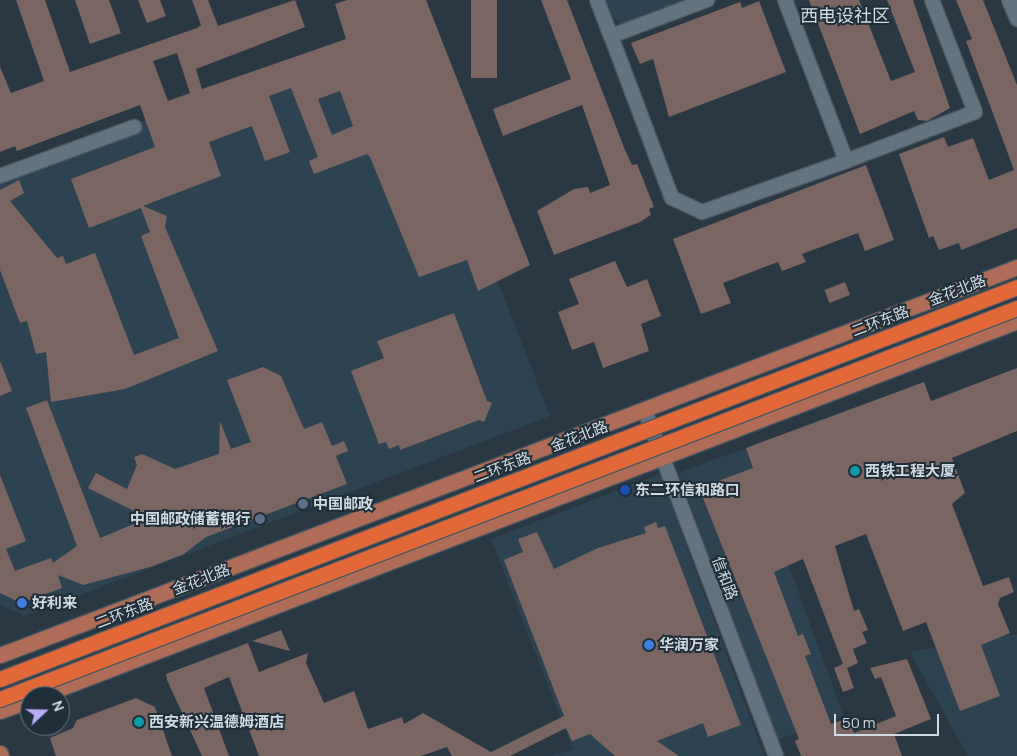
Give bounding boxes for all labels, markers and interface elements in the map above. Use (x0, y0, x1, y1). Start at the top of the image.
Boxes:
district label: 西电设社区 (800, 4, 890, 26)
street label: 金花北路 (926, 271, 988, 309)
street label: 二环东路 (849, 302, 911, 340)
street label: 金花北路 (548, 417, 610, 455)
street label: 二环东路 (471, 448, 533, 486)
place label: 西铁工程大厦 (865, 462, 955, 480)
marker: 西铁工程大厦 (849, 465, 861, 477)
place label: 东二环信和路口 (635, 481, 740, 499)
marker: 东二环信和路口 (619, 484, 631, 496)
place label: 中国邮政 (313, 495, 373, 513)
marker: 中国邮政 (297, 498, 309, 510)
place label: 中国邮政储蓄银行 (130, 510, 250, 528)
marker: 中国邮政储蓄银行 (254, 513, 266, 525)
street label: 信和路 (709, 554, 741, 602)
street label: 金花北路 (170, 560, 232, 598)
place label: 好利来 (32, 594, 77, 612)
street label: 二环东路 (93, 594, 155, 632)
marker: 好利来 (16, 597, 28, 609)
place label: 华润万家 (659, 636, 719, 654)
marker: 华润万家 (643, 639, 655, 651)
north arrow (20, 686, 70, 736)
text: N (48, 698, 69, 714)
scale bar (837, 704, 942, 736)
text: 50 m (842, 712, 876, 733)
place label: 西安新兴温德姆酒店 (149, 713, 284, 731)
marker: 西安新兴温德姆酒店 (133, 716, 145, 728)

